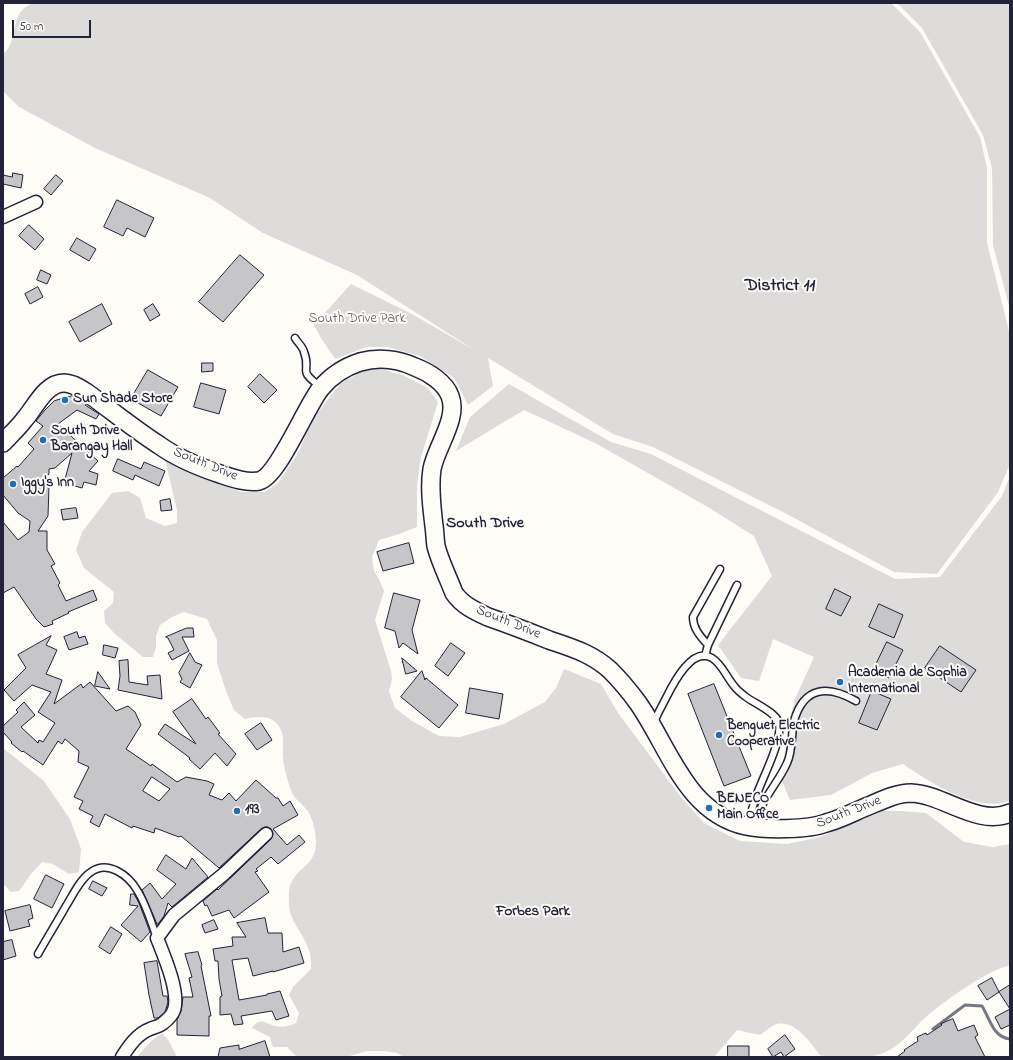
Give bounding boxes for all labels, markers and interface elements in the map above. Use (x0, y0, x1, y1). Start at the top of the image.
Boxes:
scale bar (14, 12, 93, 38)
text: 50 m (19, 18, 43, 36)
district label: District 11 (745, 276, 815, 298)
park label: South Drive Park (308, 312, 406, 328)
place label: Sun Shade Store (73, 392, 173, 408)
marker: Sun Shade Store (60, 395, 70, 405)
place label: South Drive Barangay Hall (51, 424, 132, 456)
marker: South Drive Barangay Hall (38, 435, 48, 445)
street label: South Drive (170, 444, 240, 486)
place label: Iggy's Inn (21, 476, 74, 492)
marker: Iggy's Inn (8, 479, 18, 489)
district label: South Drive (446, 514, 524, 534)
street label: South Drive (473, 602, 543, 644)
place label: Academia de Sophia International (848, 666, 967, 698)
marker: Academia de Sophia International (835, 677, 845, 687)
place label: Benguet Electric Cooperative (727, 719, 819, 752)
marker: Benguet Electric Cooperative (714, 730, 724, 740)
place label: BENECO Main Office (717, 792, 778, 824)
street label: South Drive (814, 793, 884, 833)
place label: 193 (245, 803, 259, 819)
marker: BENECO Main Office (704, 803, 714, 813)
marker: 193 (232, 806, 242, 816)
district label: Forbes Park (496, 904, 570, 922)

